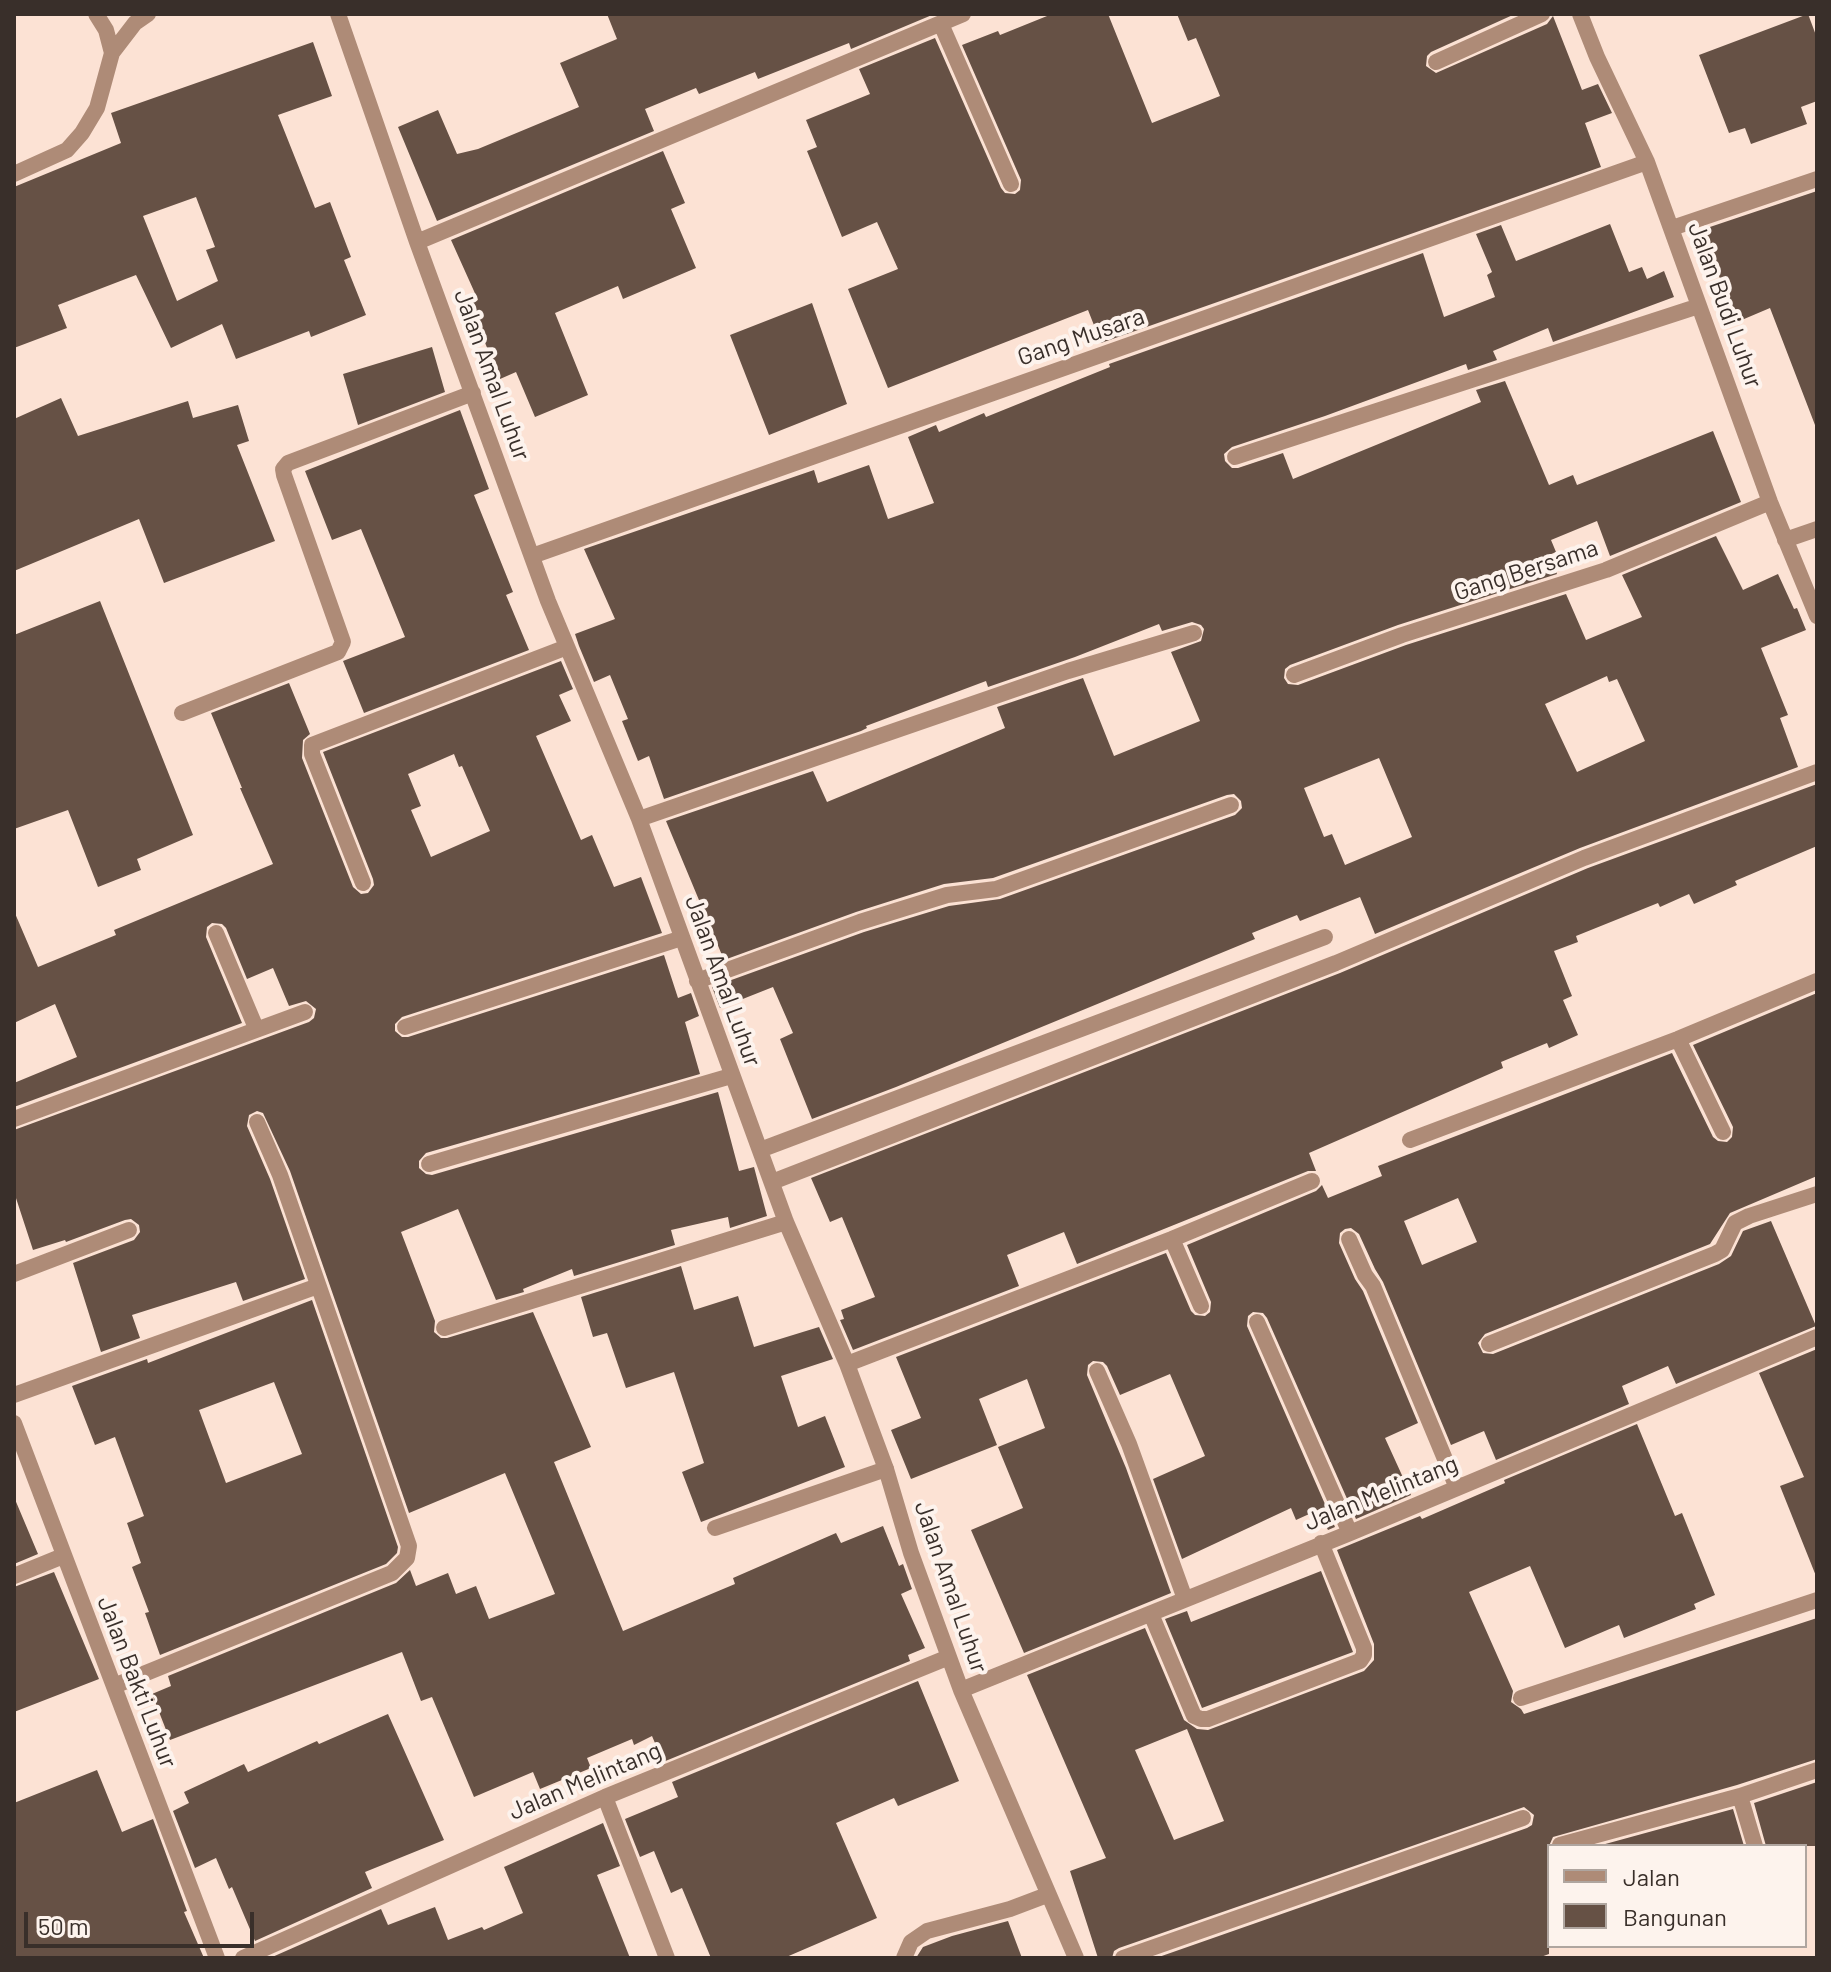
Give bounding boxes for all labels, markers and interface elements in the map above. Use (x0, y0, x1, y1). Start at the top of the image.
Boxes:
street label: Jalan Budi Luhur (1682, 218, 1768, 392)
street label: Jalan Amal Luhur (448, 286, 536, 464)
street label: Gang Musara (1014, 302, 1148, 372)
street label: Gang Bersama (1450, 533, 1602, 607)
street label: Jalan Amal Luhur (679, 892, 767, 1070)
street label: Jalan Melintang (1300, 1449, 1462, 1537)
street label: Jalan Amal Luhur (908, 1497, 994, 1677)
street label: Jalan Bakti Luhur (91, 1592, 183, 1772)
street label: Jalan Melintang (504, 1736, 666, 1826)
legend (1547, 1844, 1807, 1948)
text: Jalan (1623, 1862, 1680, 1891)
scale bar (28, 1896, 258, 1946)
text: Bangunan (1623, 1902, 1727, 1931)
text: 50 m (38, 1911, 89, 1940)

